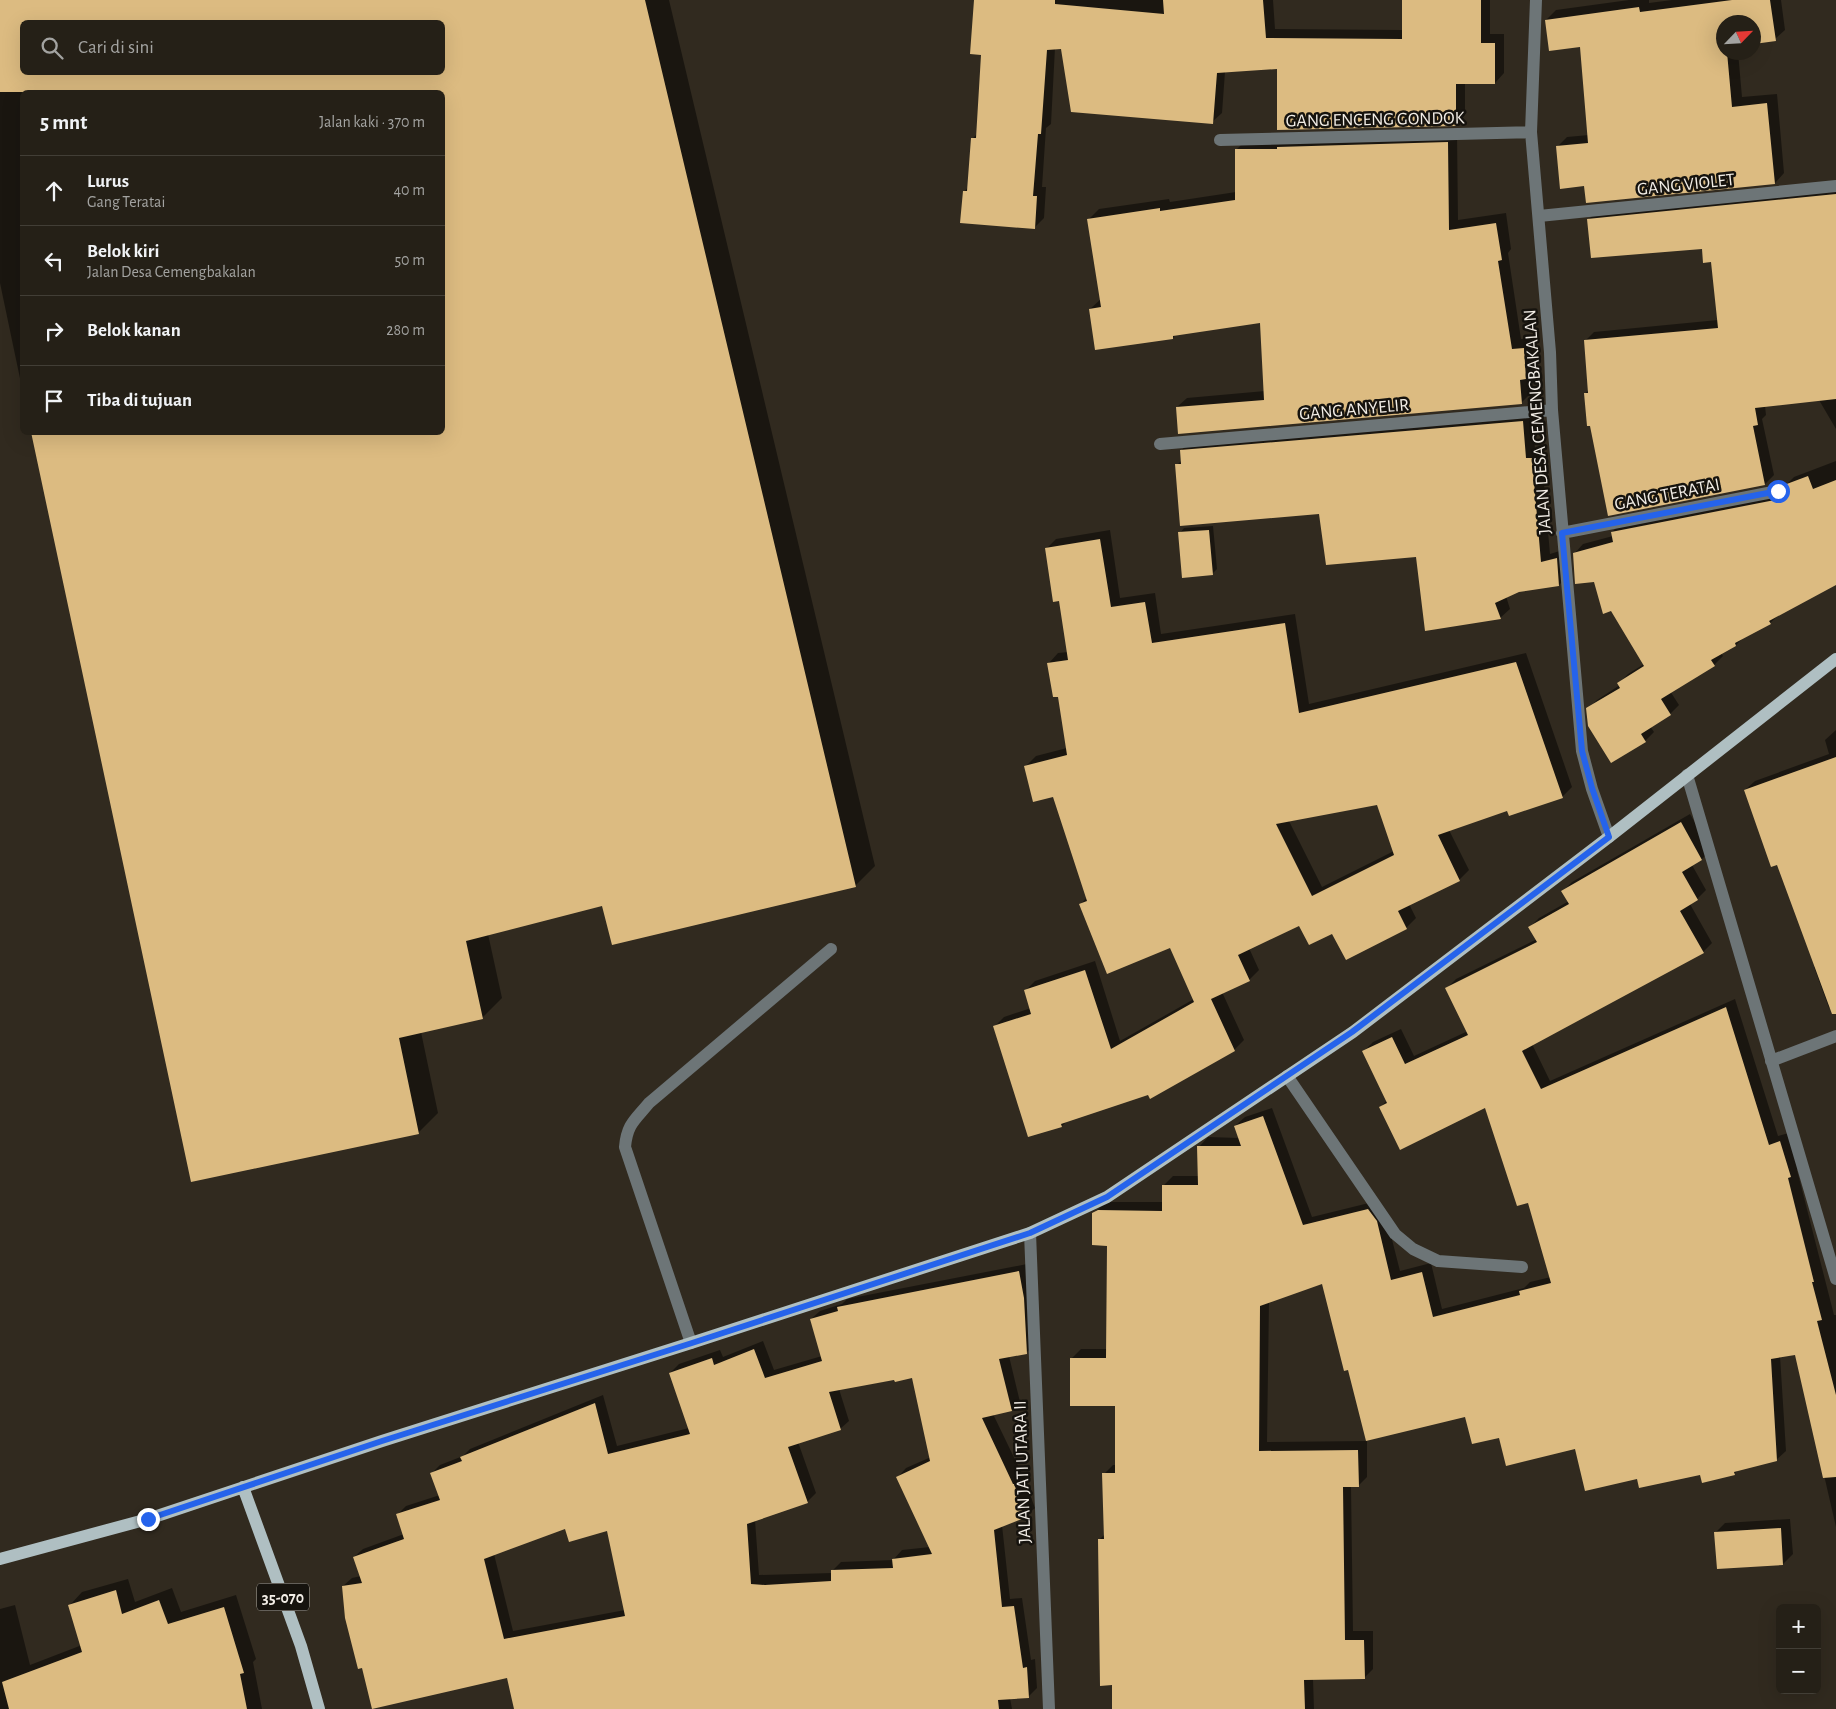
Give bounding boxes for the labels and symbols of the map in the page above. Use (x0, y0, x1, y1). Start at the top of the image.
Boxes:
north arrow (1716, 15, 1761, 60)
street label: GANG ENCENG GONDOK (1285, 109, 1465, 131)
street label: GANG VIOLET (1636, 171, 1736, 199)
street label: JALAN DESA CEMENGBAKALAN (1521, 309, 1555, 535)
street label: GANG ANYELIR (1298, 396, 1410, 424)
street label: GANG TERATAI (1613, 476, 1721, 514)
route start (1767, 480, 1790, 503)
street label: JALAN JATI UTARA II (1012, 1400, 1034, 1544)
route end (137, 1508, 160, 1531)
road number: 35-070 (257, 1584, 309, 1610)

